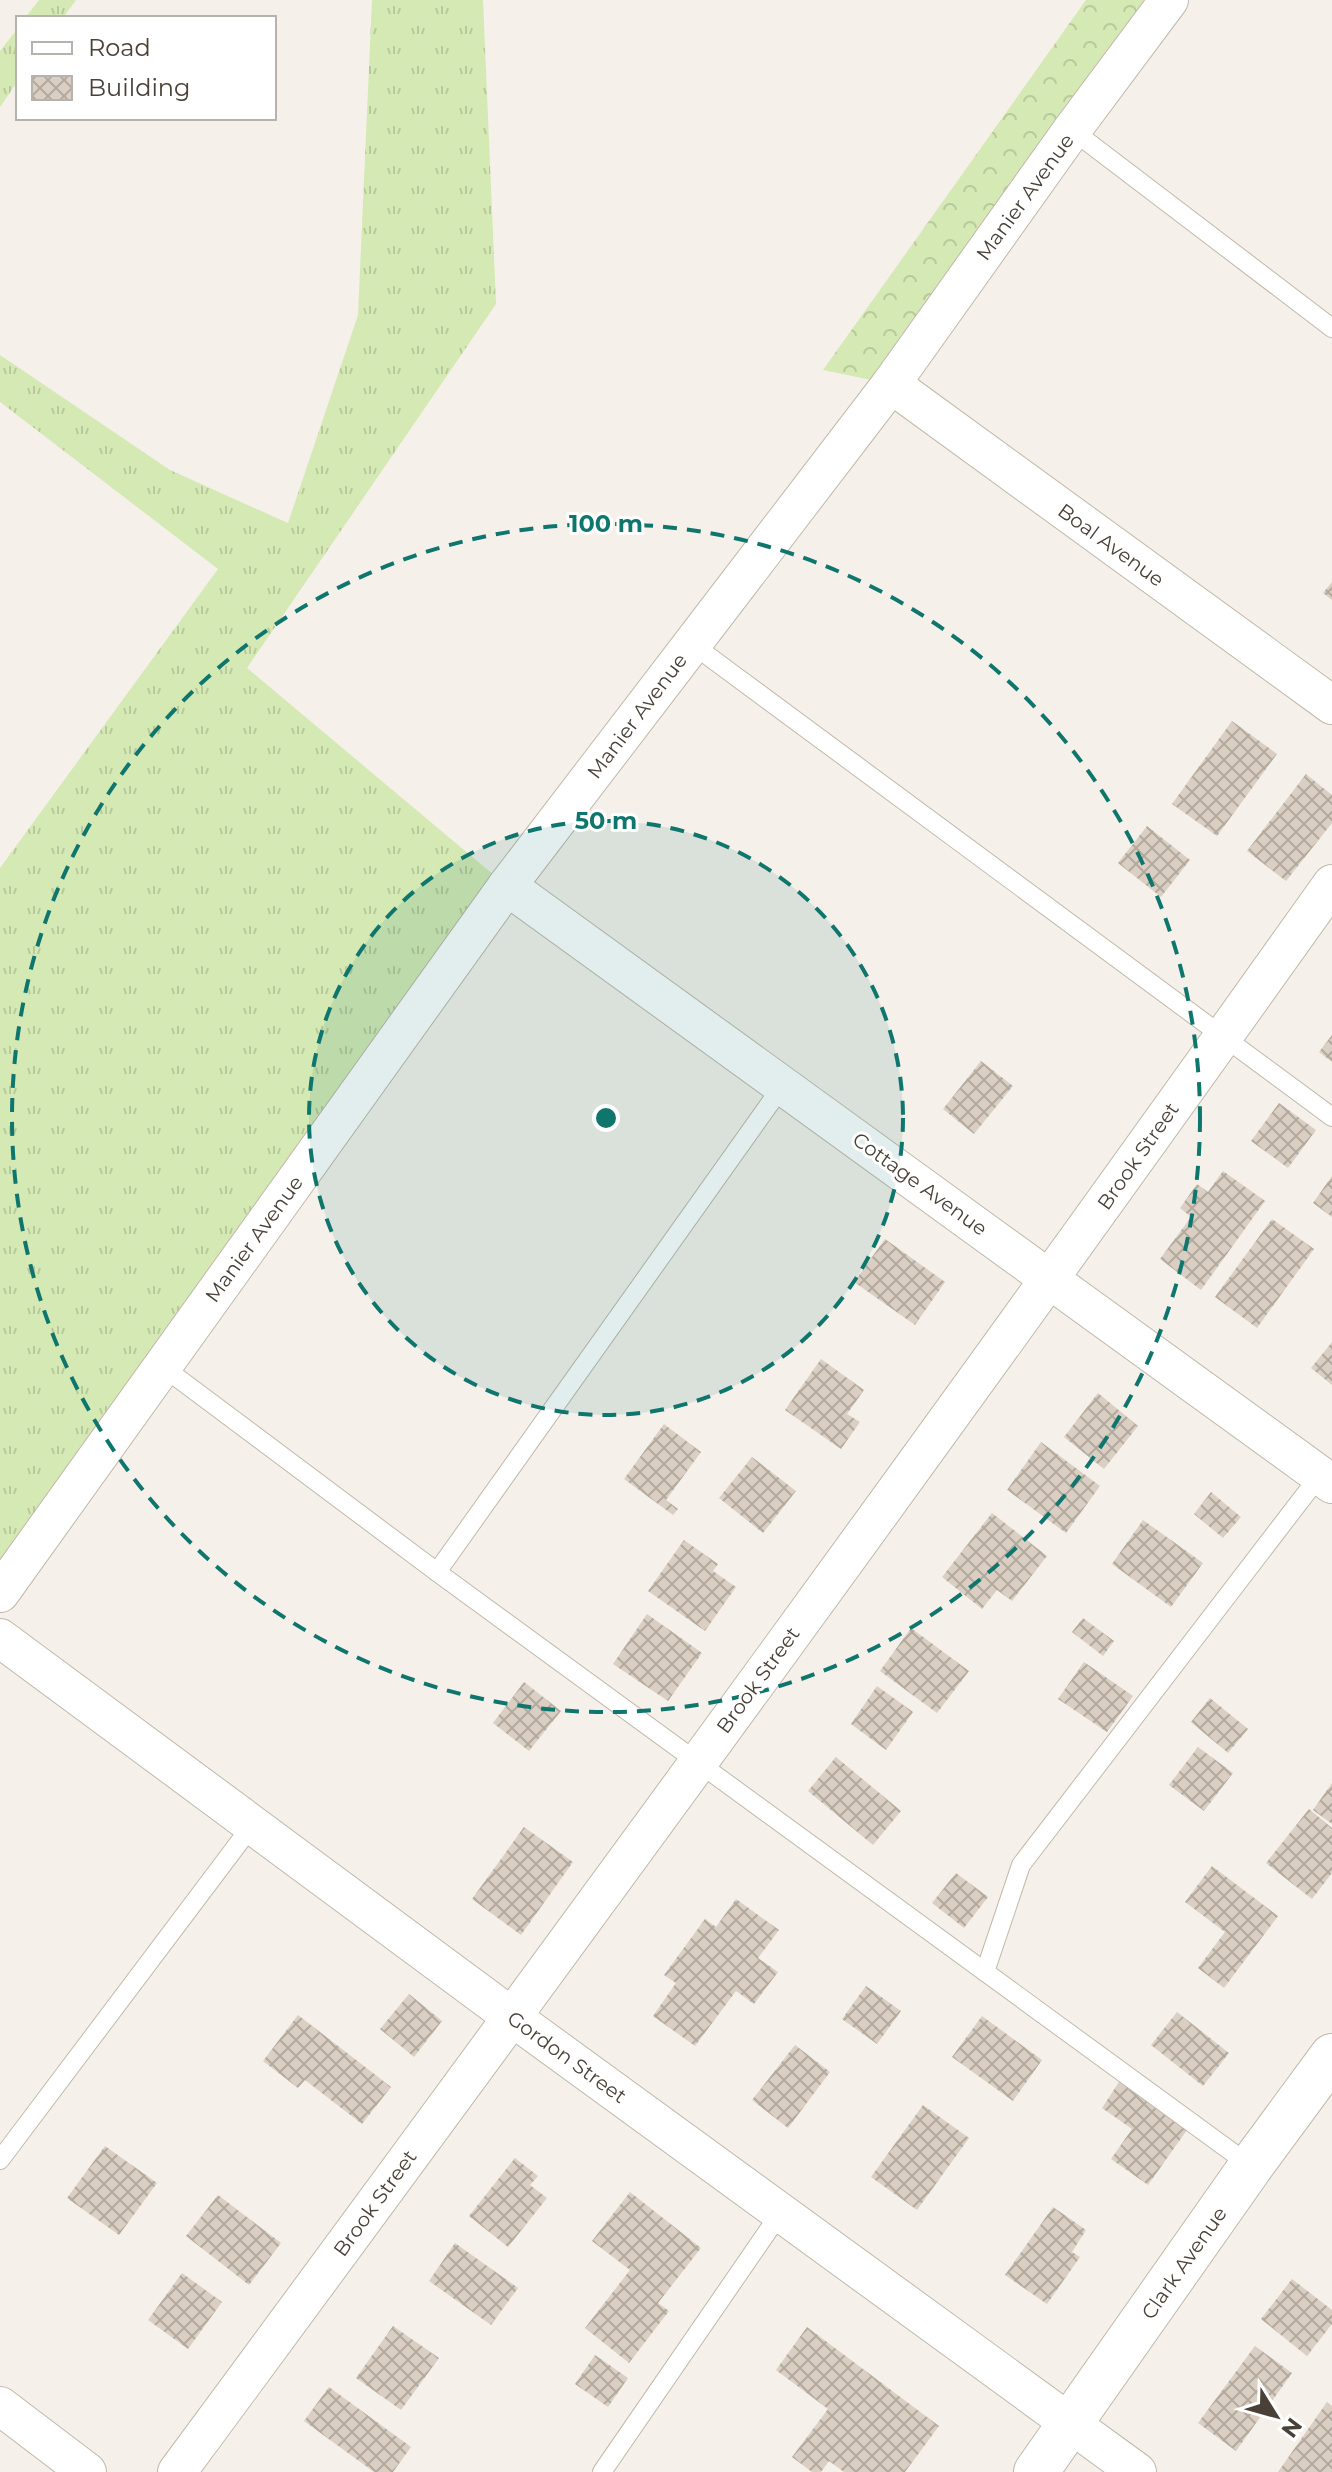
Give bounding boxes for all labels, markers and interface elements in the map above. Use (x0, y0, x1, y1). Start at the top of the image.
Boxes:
legend (16, 16, 276, 120)
text: Road (88, 33, 151, 62)
text: Building (88, 73, 191, 102)
street label: Manier Avenue (971, 129, 1079, 265)
street label: Boal Avenue (1053, 498, 1169, 592)
text: 100 m (569, 509, 643, 538)
street label: Manier Avenue (582, 649, 692, 783)
text: 50 m (575, 806, 637, 835)
street label: Brook Street (1092, 1098, 1184, 1214)
centre of rings (592, 1104, 620, 1132)
street label: Cottage Avenue (848, 1127, 992, 1241)
street label: Manier Avenue (200, 1171, 308, 1307)
street label: Brook Street (711, 1622, 805, 1738)
street label: Gordon Street (503, 2006, 631, 2108)
street label: Brook Street (328, 2145, 422, 2261)
street label: Clark Avenue (1136, 2202, 1232, 2324)
north arrow (1236, 2376, 1316, 2456)
text: N (1275, 2413, 1308, 2443)

